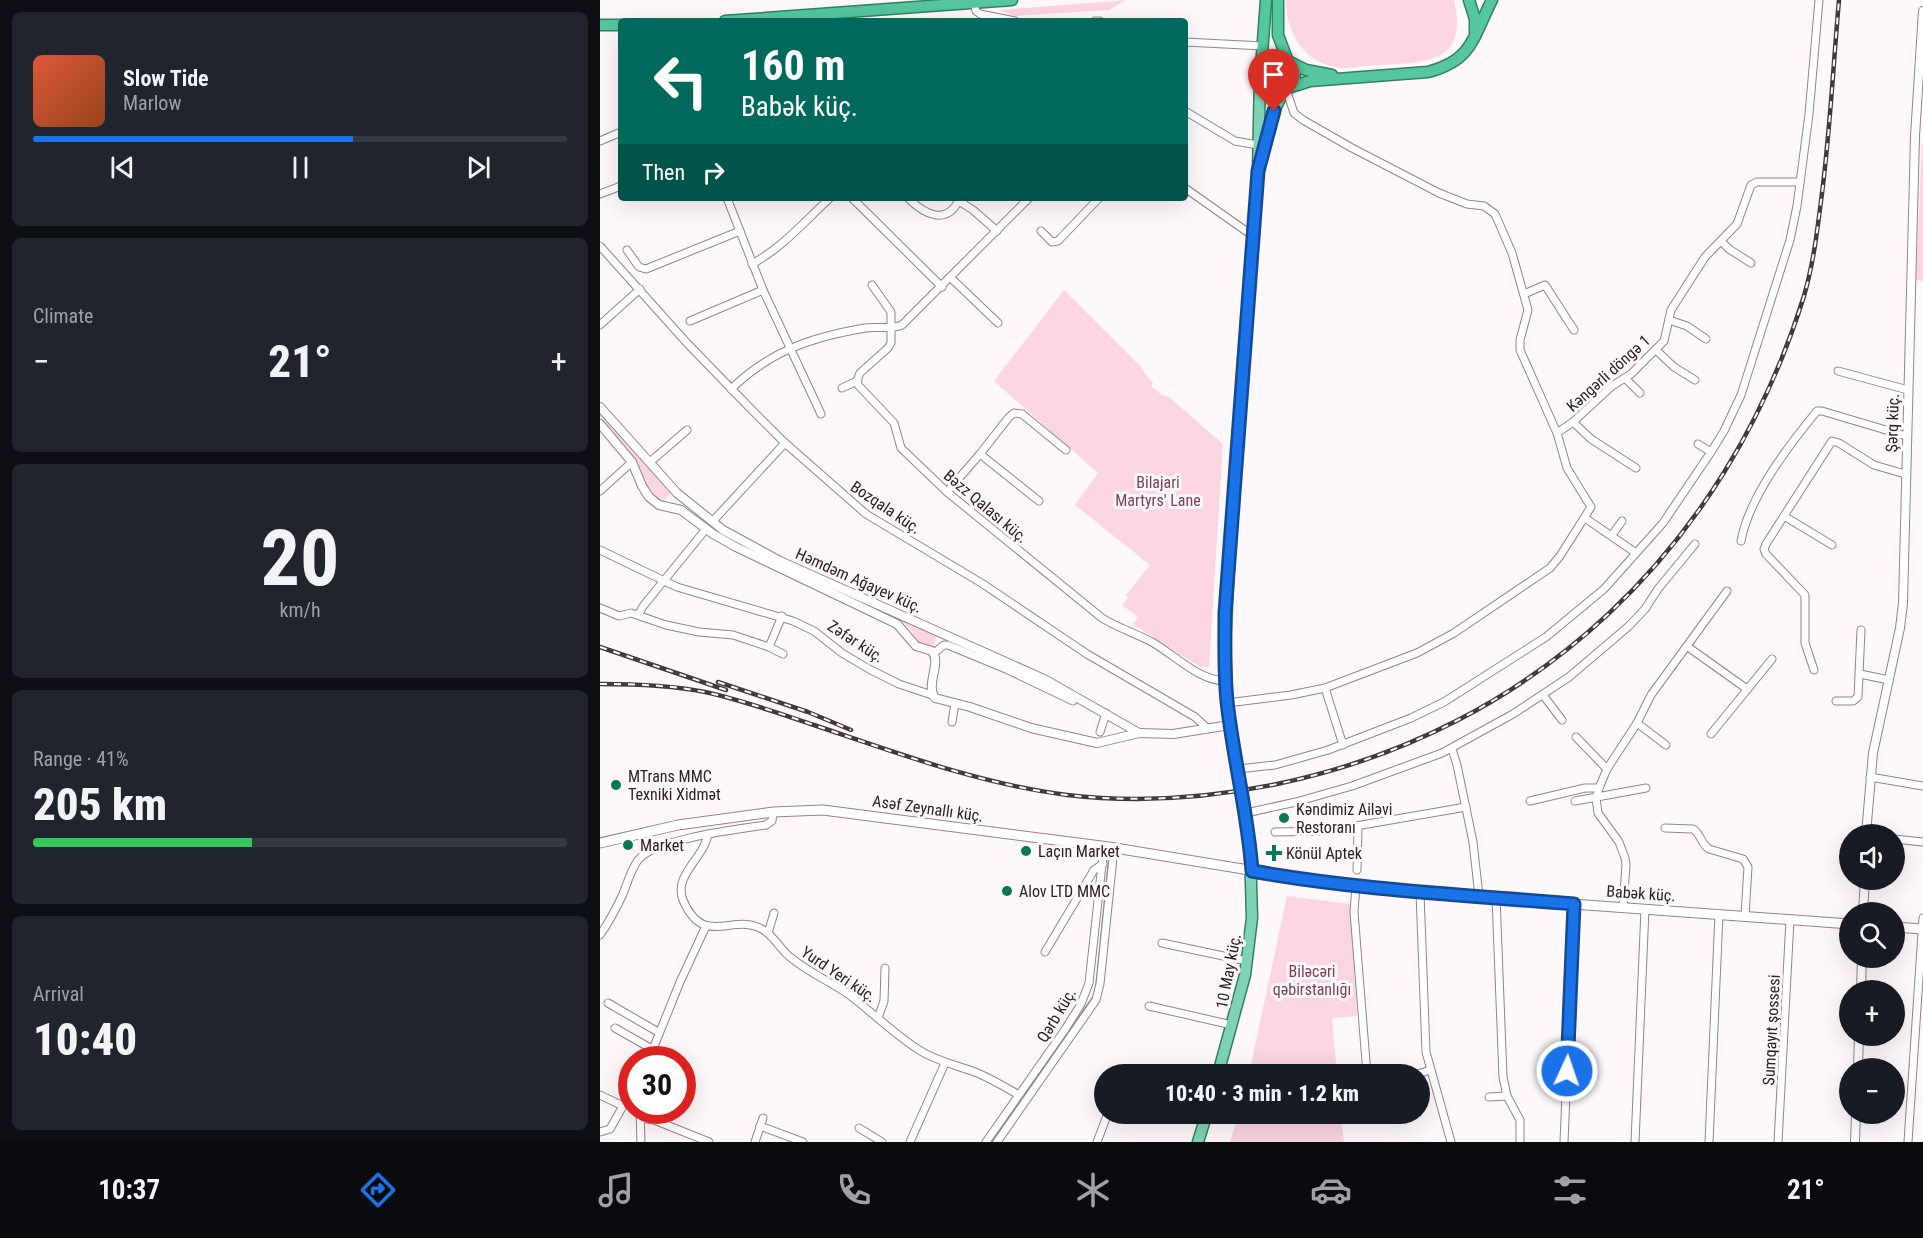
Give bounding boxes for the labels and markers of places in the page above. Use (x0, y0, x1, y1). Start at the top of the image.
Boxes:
pin (1248, 49, 1299, 111)
place label: MTrans MMC Texniki Xidmət (628, 767, 721, 804)
marker: MTrans MMC Texniki Xidmət (609, 778, 623, 792)
place label: Kəndimiz Ailəvi Restoranı (1296, 800, 1392, 837)
marker: Kəndimiz Ailəvi Restoranı (1277, 811, 1291, 825)
place label: Market (640, 836, 684, 855)
marker: Market (621, 838, 635, 852)
place label: Laçın Market (1038, 842, 1120, 861)
marker: Laçın Market (1019, 844, 1033, 858)
place label: Könül Aptek (1286, 844, 1363, 863)
marker: Könül Aptek (1267, 846, 1281, 860)
place label: Alov LTD MMC (1019, 882, 1110, 901)
marker: Alov LTD MMC (1000, 884, 1014, 898)

